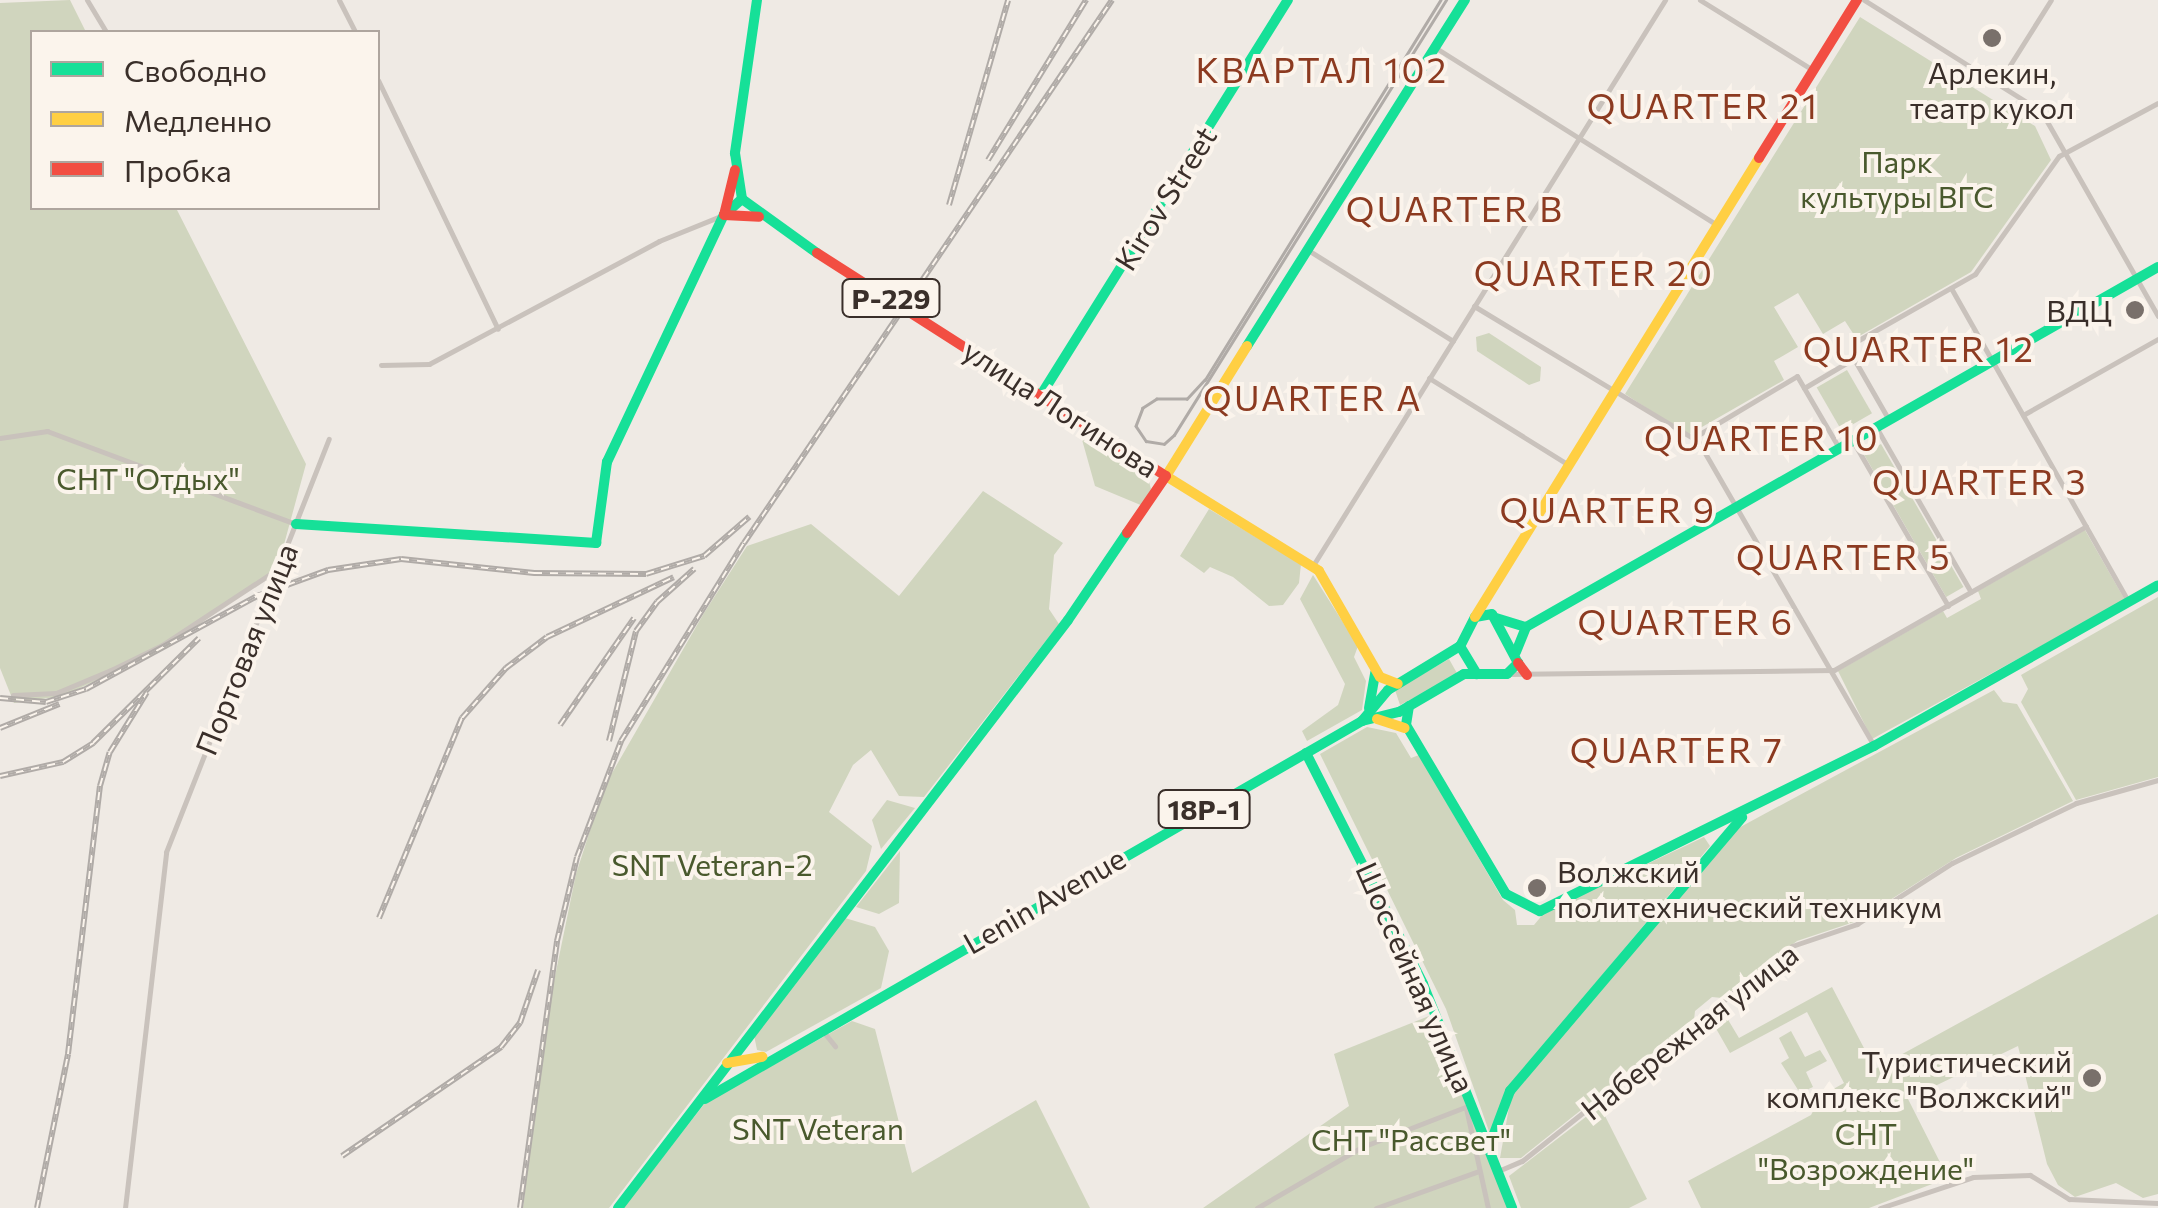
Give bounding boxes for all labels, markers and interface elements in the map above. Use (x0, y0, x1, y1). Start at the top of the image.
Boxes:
marker: Арлекин, театр кукол (1981, 27, 2003, 49)
legend (30, 30, 380, 210)
district label: КВАРТАЛ 102 (1195, 48, 1449, 90)
text: Свободно (124, 51, 267, 88)
place label: Арлекин, театр кукол (1910, 54, 2074, 124)
district label: QUARTER 21 (1587, 84, 1819, 126)
text: Медленно (124, 101, 272, 138)
street label: Kirov Street (1107, 120, 1223, 276)
park label: Парк культуры ВГС (1800, 143, 1994, 214)
text: Пробка (124, 151, 232, 188)
district label: QUARTER B (1346, 187, 1564, 229)
district label: QUARTER 20 (1474, 251, 1714, 293)
road number: Р-229 (841, 275, 941, 321)
place label: ВДЦ (2046, 292, 2112, 328)
marker: ВДЦ (2122, 297, 2148, 323)
district label: QUARTER 12 (1803, 327, 2035, 369)
street label: улица Логинова (957, 332, 1165, 484)
district label: QUARTER A (1203, 376, 1423, 418)
district label: QUARTER 10 (1644, 416, 1880, 458)
park label: СНТ "Отдых" (56, 460, 240, 496)
district label: QUARTER 3 (1872, 460, 2088, 502)
district label: QUARTER 9 (1499, 488, 1717, 530)
district label: QUARTER 5 (1736, 535, 1952, 577)
street label: Портовая улица (187, 538, 305, 760)
district label: QUARTER 6 (1577, 600, 1795, 642)
district label: QUARTER 7 (1570, 728, 1784, 770)
road number: 18Р-1 (1156, 786, 1252, 832)
street label: Lenin Avenue (957, 839, 1131, 961)
park label: SNT Veteran-2 (611, 846, 813, 882)
place label: Волжский политехнический техникум (1557, 853, 1942, 924)
street label: Шоссейная улица (1349, 856, 1483, 1098)
marker: Волжский политехнический техникум (1526, 877, 1548, 899)
street label: Набережная улица (1573, 935, 1805, 1127)
place label: Туристический комплекс "Волжский" (1766, 1043, 2072, 1114)
marker: Туристический комплекс "Волжский" (2081, 1067, 2103, 1089)
park label: SNT Veteran (732, 1110, 904, 1146)
park label: СНТ "Возрождение" (1758, 1115, 1974, 1186)
park label: СНТ "Рассвет" (1311, 1121, 1511, 1157)

